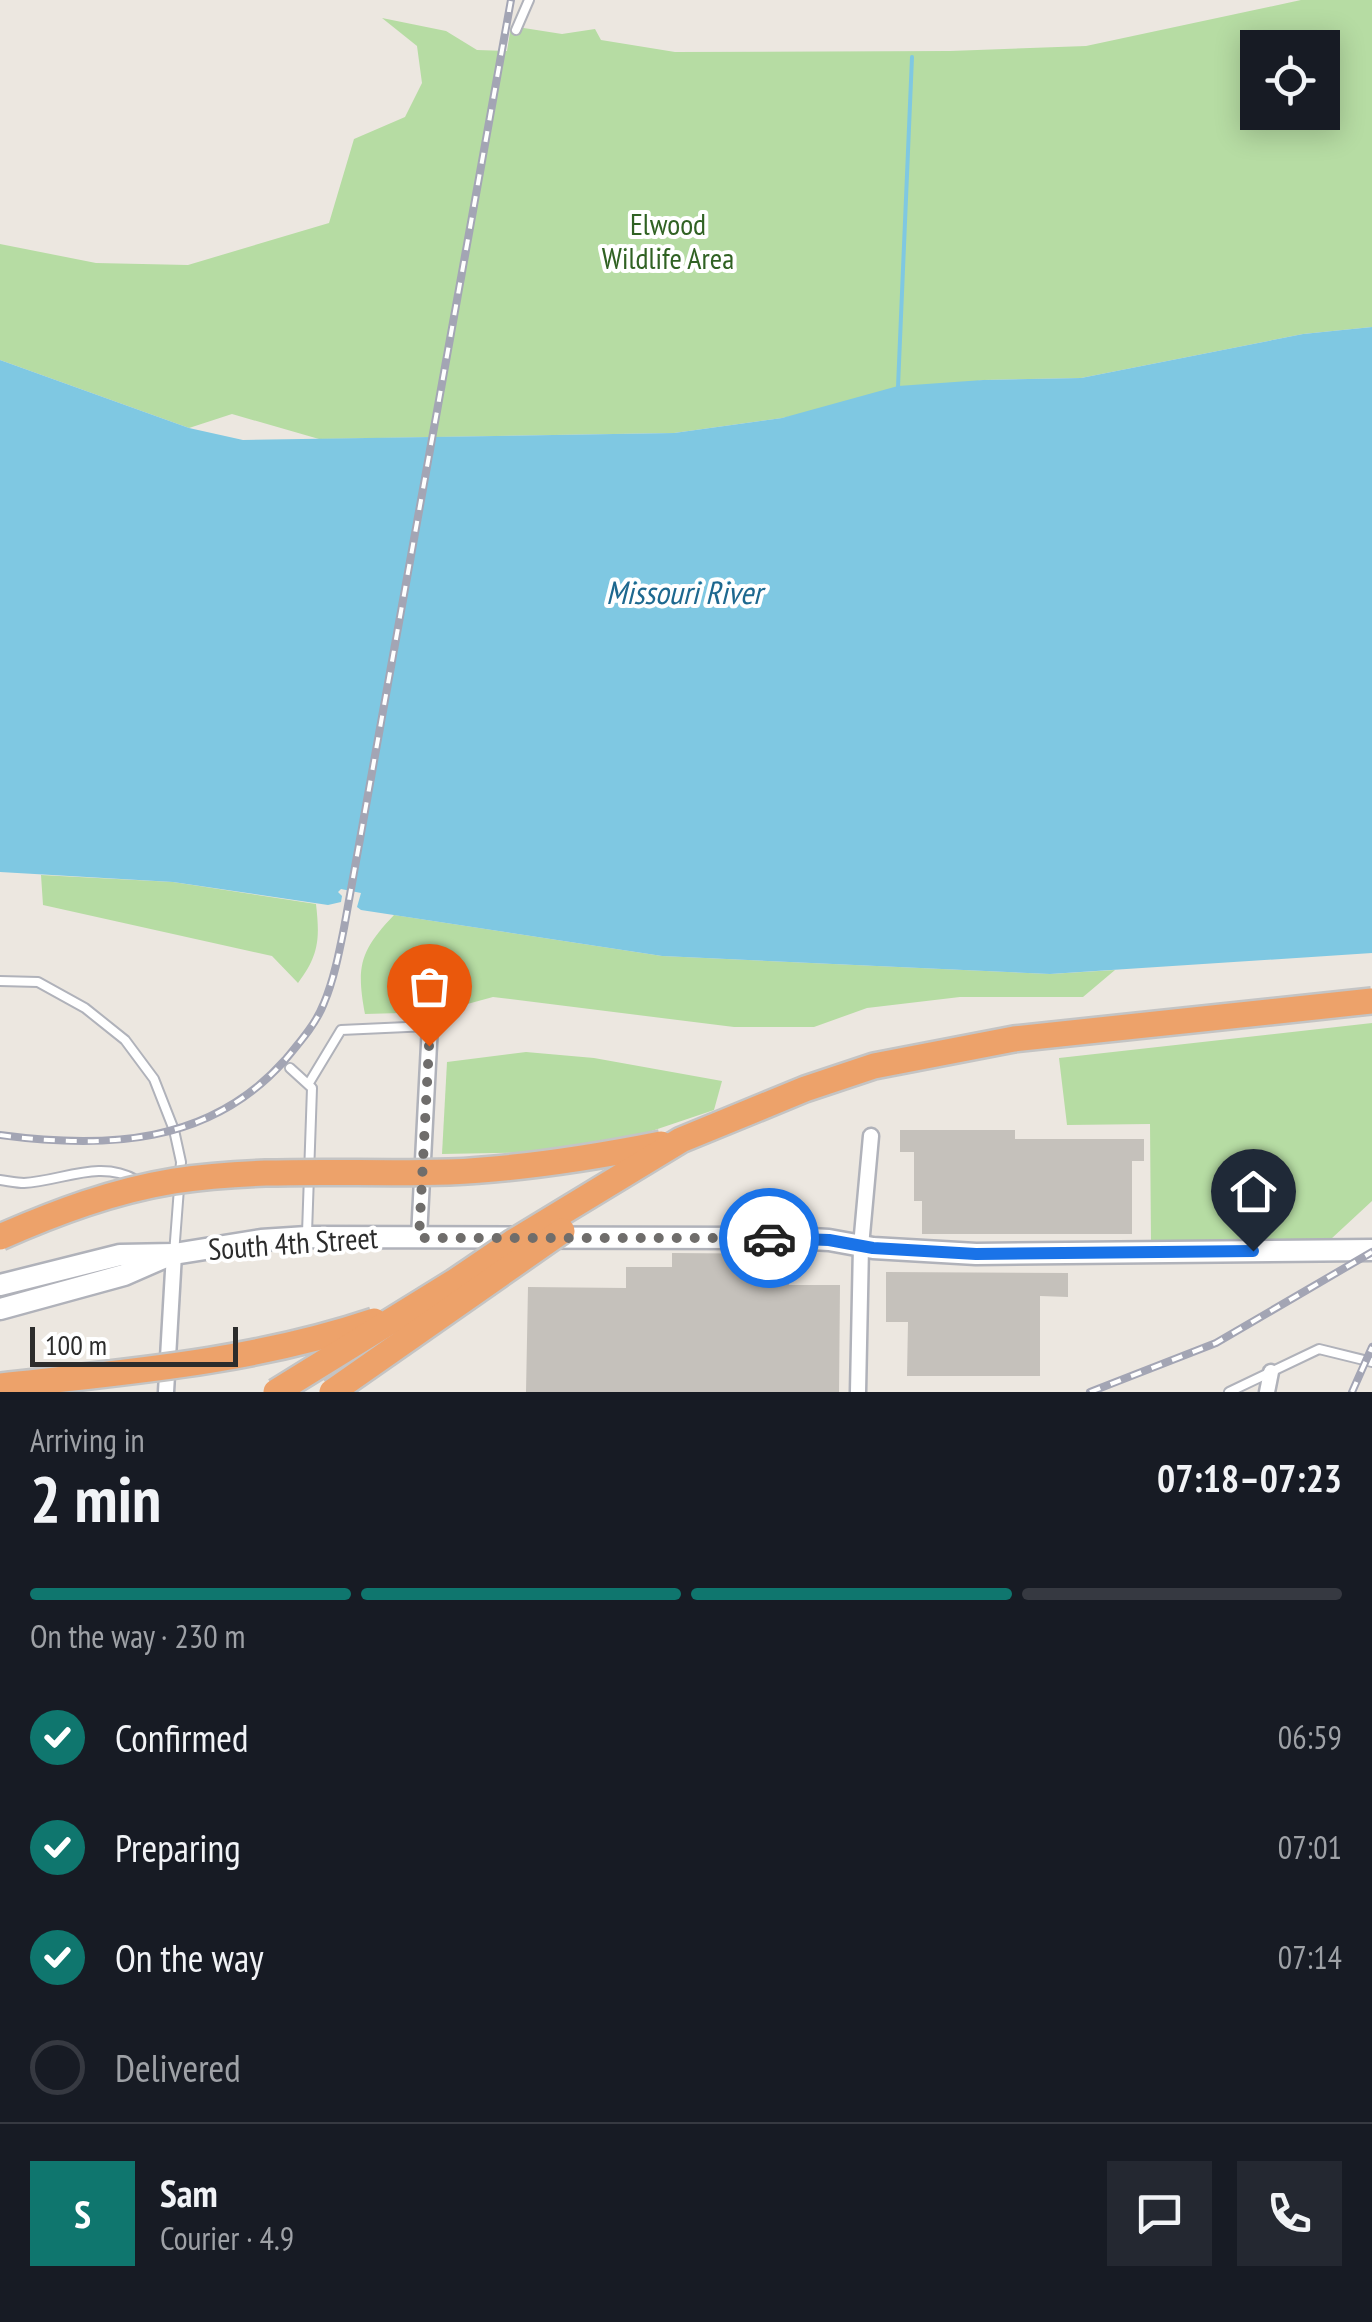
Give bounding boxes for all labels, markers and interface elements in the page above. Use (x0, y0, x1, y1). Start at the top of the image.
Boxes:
map controls (1240, 30, 1340, 130)
button: locate (1240, 30, 1340, 130)
park label: Elwood Wildlife Area (602, 204, 734, 277)
water label: Missouri River (606, 571, 766, 613)
pin (387, 944, 472, 1047)
icon: bag (402, 959, 457, 1014)
pin (1211, 1149, 1296, 1252)
icon: home (1226, 1164, 1281, 1219)
courier (719, 1188, 819, 1288)
icon: car (742, 1211, 797, 1266)
street label: South 4th Street (207, 1217, 380, 1268)
scale bar (30, 1322, 238, 1366)
text: 100 m (45, 1326, 107, 1363)
text: Arriving in (30, 1419, 145, 1461)
text: 07:18–07:23 (1157, 1453, 1342, 1502)
text: 2 min (30, 1456, 161, 1540)
text: On the way · 230 m (30, 1615, 245, 1657)
icon: check (30, 1710, 85, 1765)
text: Confirmed (115, 1713, 248, 1762)
text: 06:59 (1278, 1716, 1342, 1758)
icon: check (30, 1820, 85, 1875)
text: Preparing (115, 1823, 241, 1872)
text: 07:01 (1278, 1826, 1342, 1868)
icon: check (30, 1930, 85, 1985)
text: On the way (115, 1933, 263, 1982)
text: 07:14 (1278, 1936, 1342, 1978)
text: Delivered (115, 2043, 241, 2092)
button: chat (1107, 2161, 1212, 2266)
button: phone (1237, 2161, 1342, 2266)
text: Sam (160, 2168, 218, 2217)
text: S (74, 2189, 91, 2238)
text: Courier · 4.9 (160, 2217, 294, 2259)

